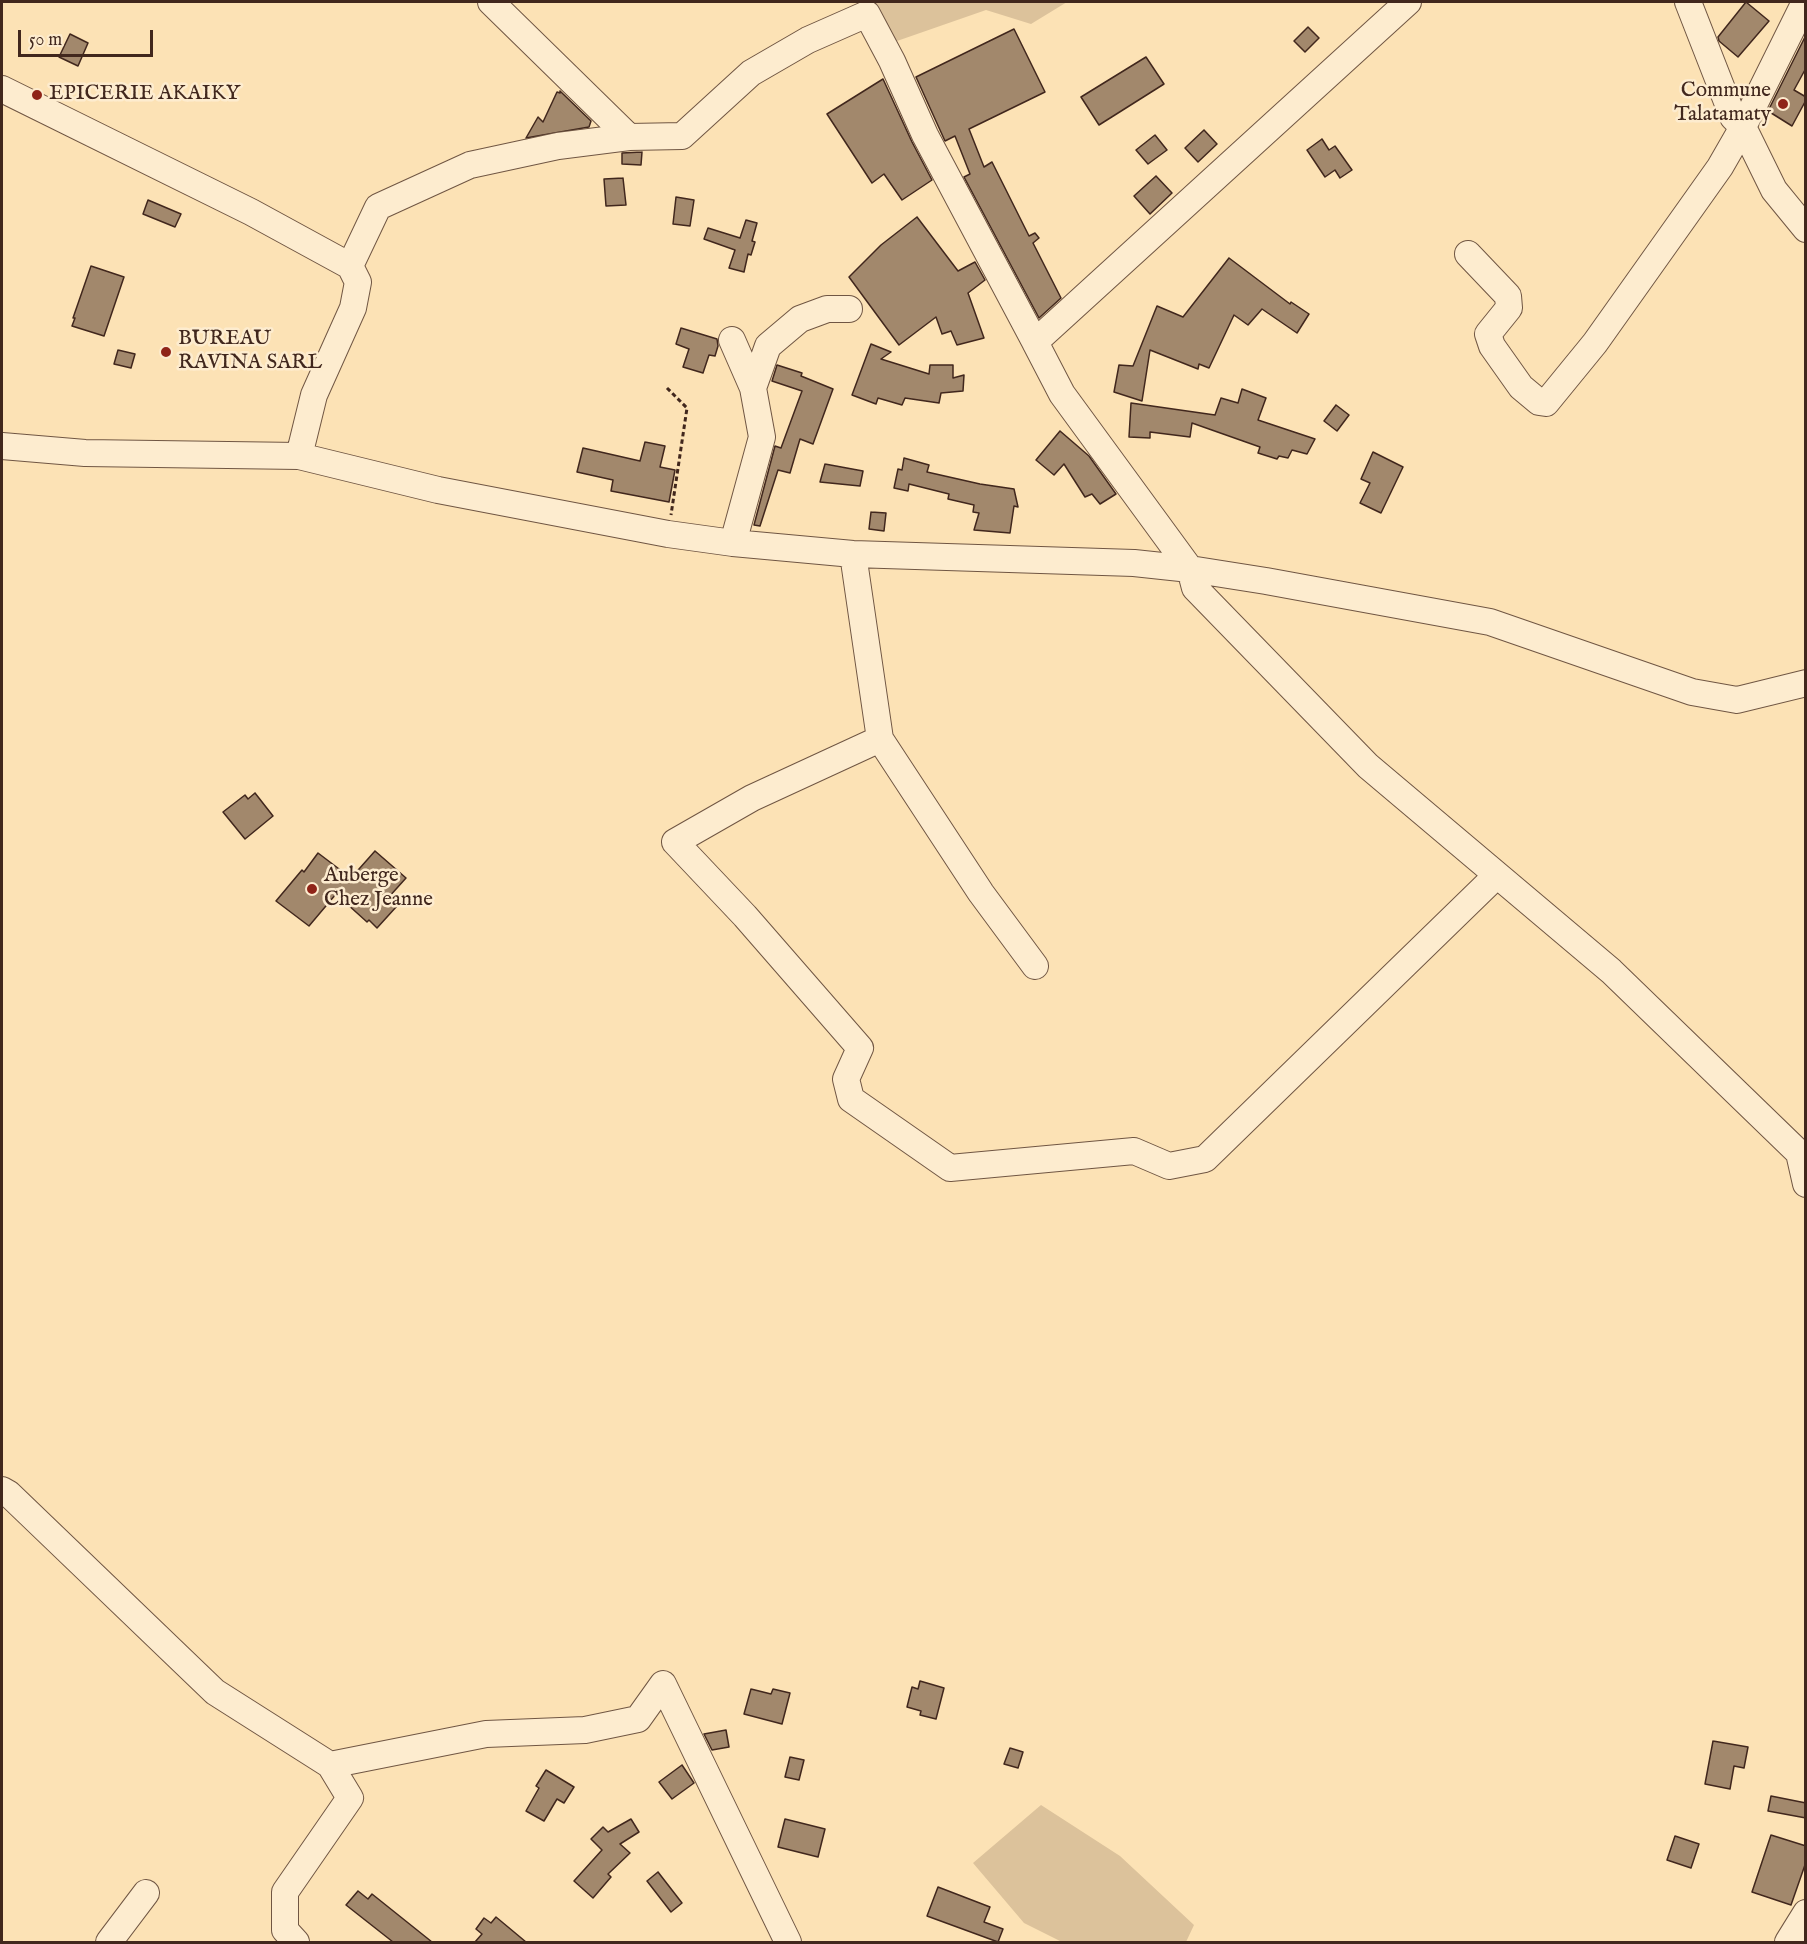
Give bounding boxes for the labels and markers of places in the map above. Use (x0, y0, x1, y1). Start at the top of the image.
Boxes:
place label: Commune Talatamaty (1674, 79, 1771, 129)
place label: EPICERIE AKAIKY (49, 82, 240, 108)
marker: EPICERIE AKAIKY (30, 88, 44, 102)
marker: Commune Talatamaty (1776, 97, 1790, 111)
place label: BUREAU RAVINA SARL (178, 327, 322, 377)
marker: BUREAU RAVINA SARL (159, 345, 173, 359)
place label: Auberge Chez Jeanne (324, 864, 433, 914)
marker: Auberge Chez Jeanne (305, 882, 319, 896)

